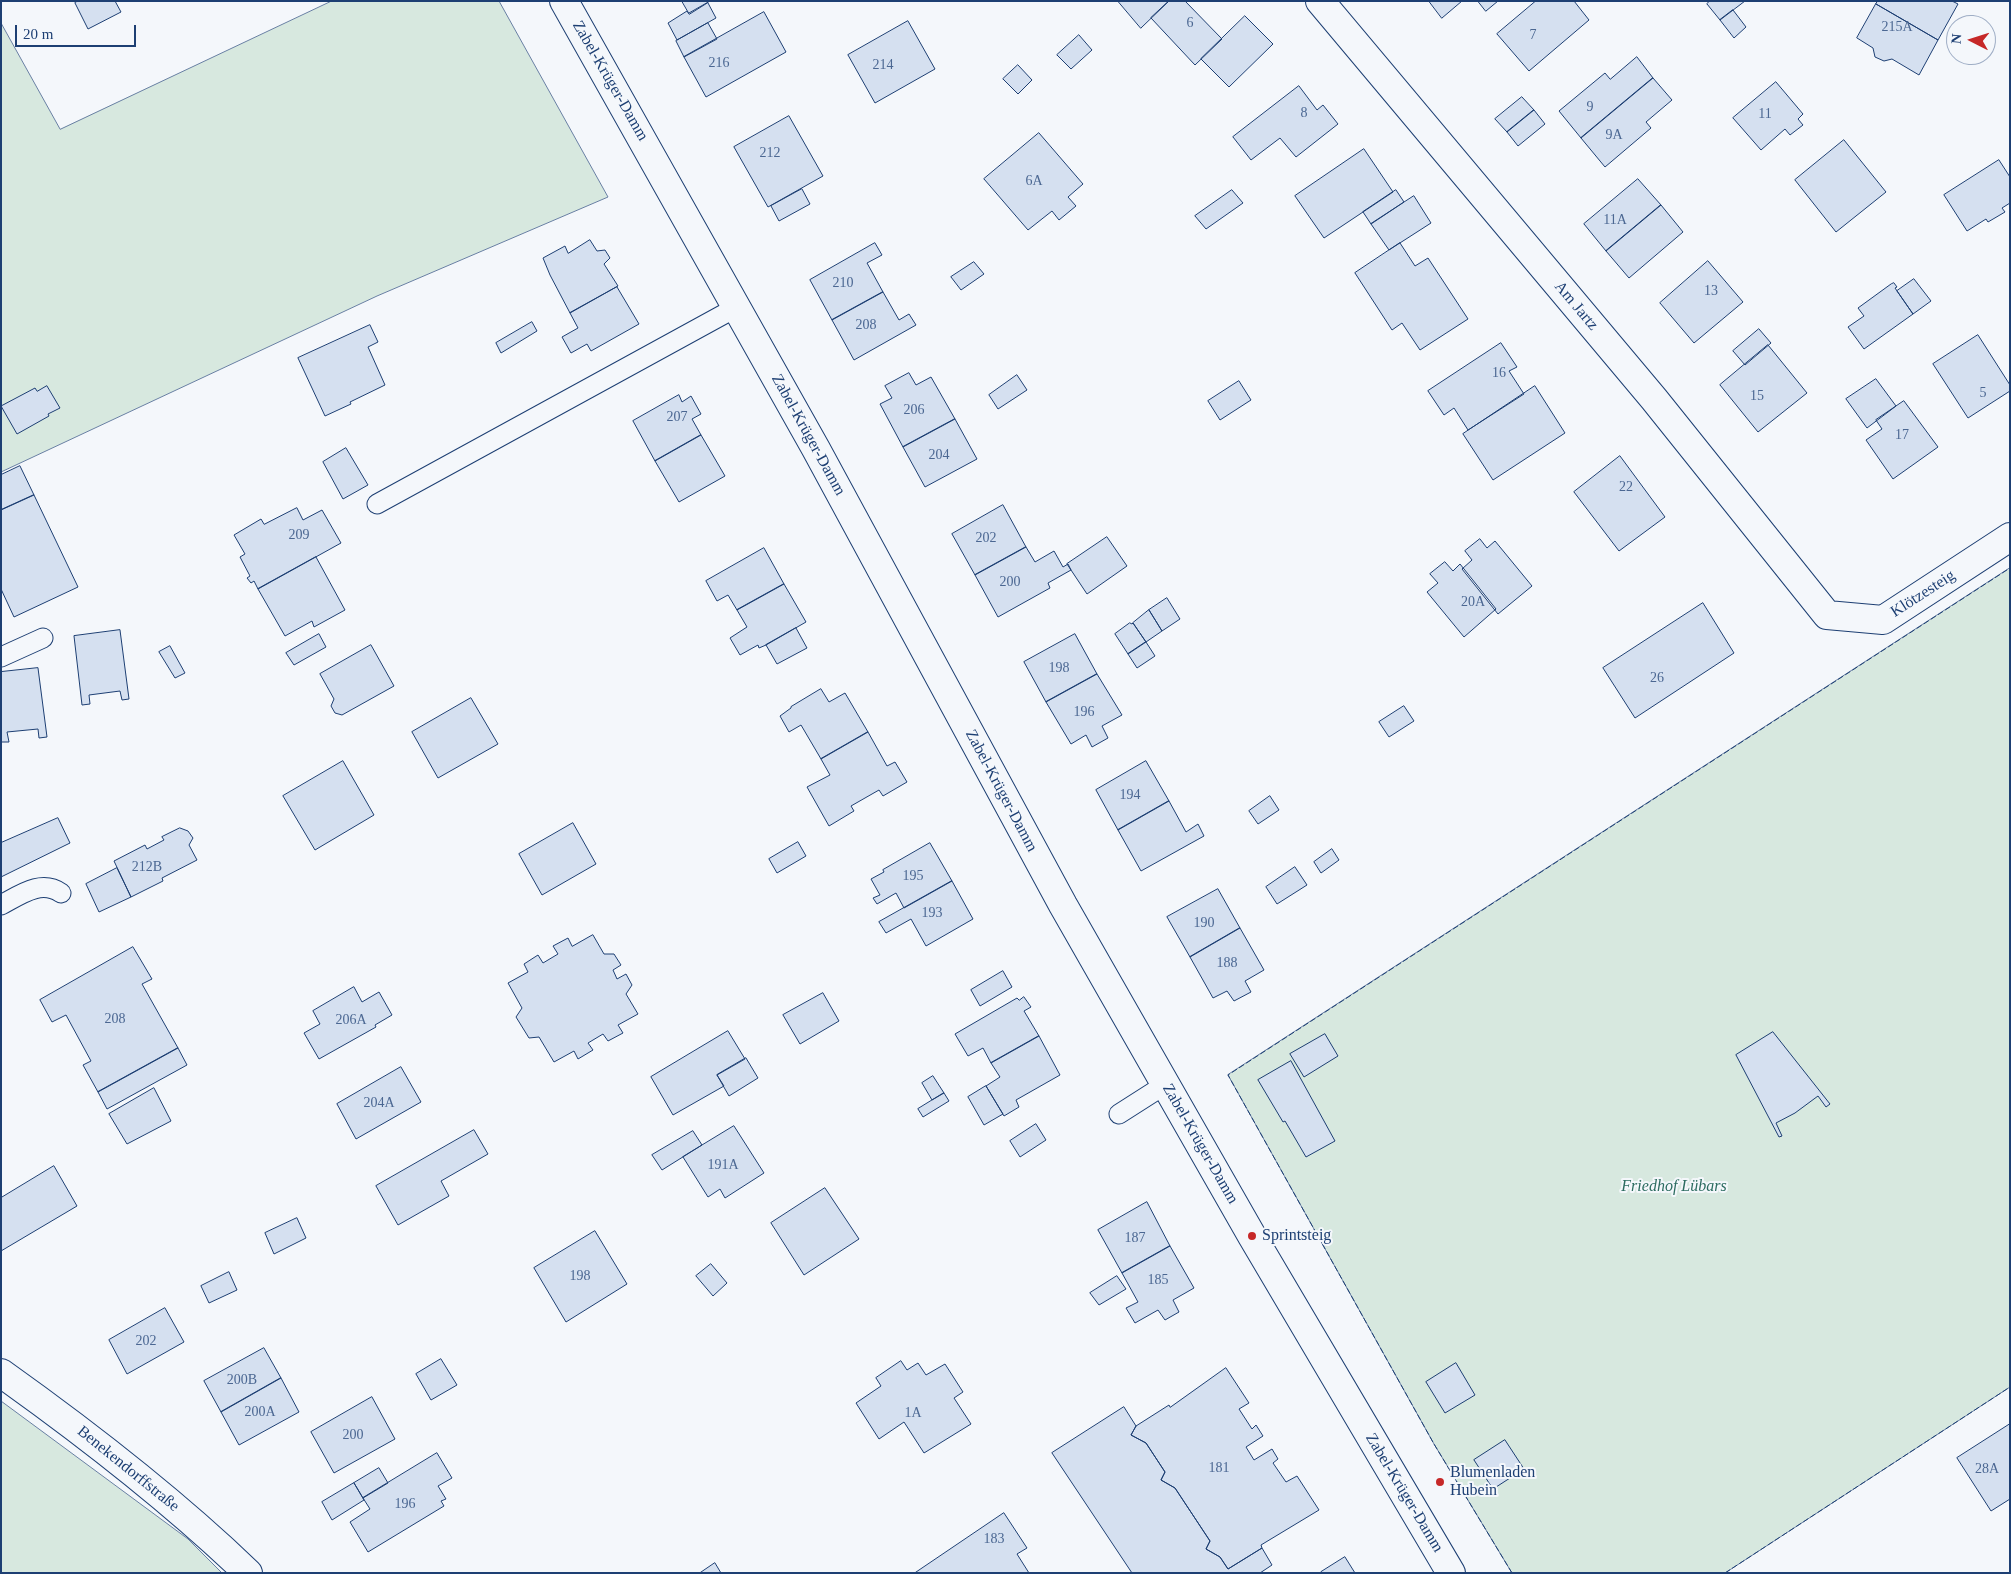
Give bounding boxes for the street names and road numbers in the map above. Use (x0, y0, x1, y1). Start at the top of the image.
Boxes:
street label: Zabel-Krüger-Damm (568, 17, 652, 145)
street label: Am Jartz (1550, 278, 1602, 334)
street label: Zabel-Krüger-Damm (767, 371, 849, 499)
street label: Klötzesteig (1887, 566, 1959, 622)
street label: Zabel-Krüger-Damm (961, 727, 1041, 855)
street label: Zabel-Krüger-Damm (1158, 1080, 1242, 1208)
street label: Benekendorffstraße (73, 1422, 183, 1516)
street label: Zabel-Krüger-Damm (1361, 1430, 1447, 1556)

